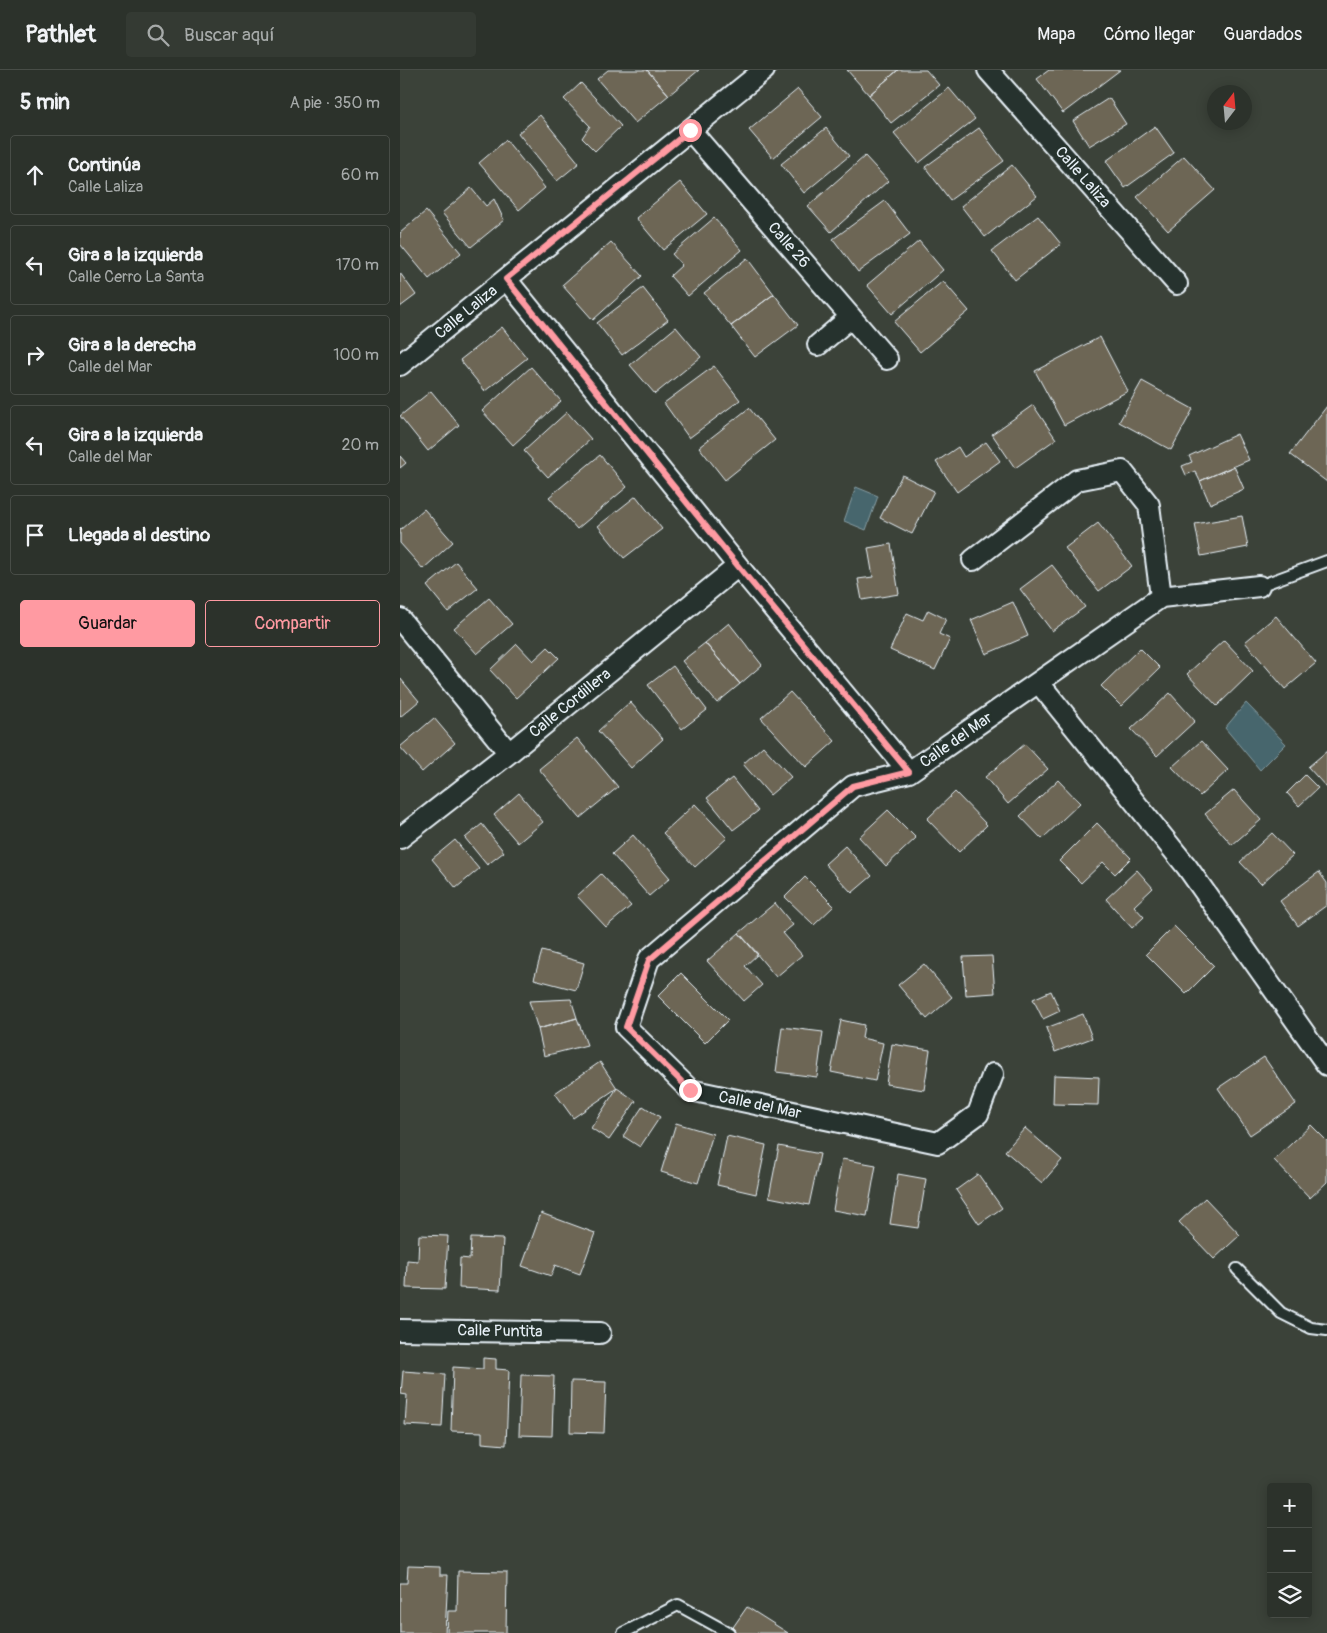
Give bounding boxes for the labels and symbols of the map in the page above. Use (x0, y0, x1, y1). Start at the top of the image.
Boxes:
north arrow (1207, 85, 1252, 130)
route start (679, 119, 702, 142)
street label: Calle Laliza (1051, 142, 1115, 212)
street label: Calle 26 (764, 218, 814, 272)
street label: Calle Laliza (430, 281, 502, 343)
street label: Calle Cordillera (525, 664, 615, 742)
street label: Calle del Mar (916, 708, 996, 772)
route end (679, 1079, 702, 1102)
street label: Calle del Mar (717, 1086, 803, 1124)
street label: Calle Puntita (457, 1320, 543, 1342)

